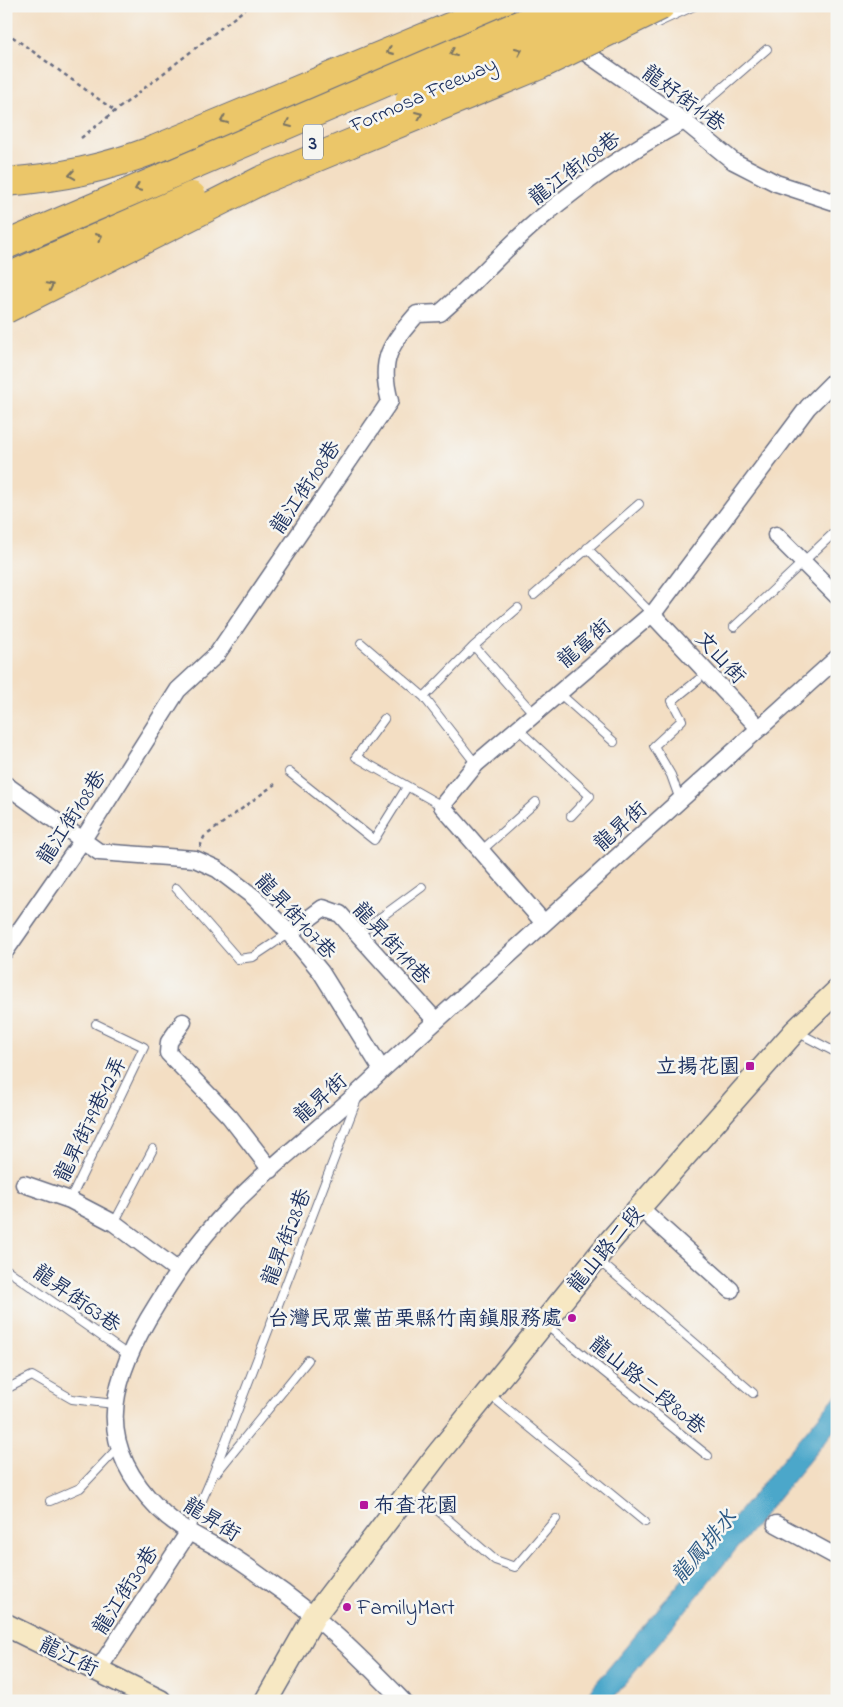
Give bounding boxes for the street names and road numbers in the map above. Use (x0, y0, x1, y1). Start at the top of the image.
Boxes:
street label: Formosa Freeway (345, 50, 503, 144)
street label: 龍好街11巷 (635, 59, 731, 140)
road number: 3 (303, 124, 323, 160)
street label: 龍江街108巷 (523, 125, 627, 214)
street label: 龍江街108巷 (264, 435, 349, 541)
street label: 龍富街 (552, 613, 619, 676)
street label: 文山街 (687, 625, 752, 692)
street label: 龍江街108巷 (31, 765, 115, 871)
street label: 龍昇街 (588, 795, 655, 860)
street label: 龍昇街107巷 (247, 867, 342, 967)
street label: 龍昇街119巷 (344, 896, 437, 993)
street label: 龍昇街79巷12弄 (48, 1052, 135, 1188)
street label: 龍昇街 (288, 1067, 355, 1132)
street label: 龍昇街28巷 (256, 1185, 320, 1291)
street label: 龍山路二段 (561, 1200, 652, 1300)
street label: 龍昇街63巷 (26, 1258, 126, 1341)
street label: 龍山路二段80巷 (582, 1330, 712, 1443)
street label: 龍昇街 (176, 1491, 246, 1550)
street label: 龍江街30巷 (86, 1540, 167, 1642)
street label: 龍江街 (33, 1631, 103, 1685)

